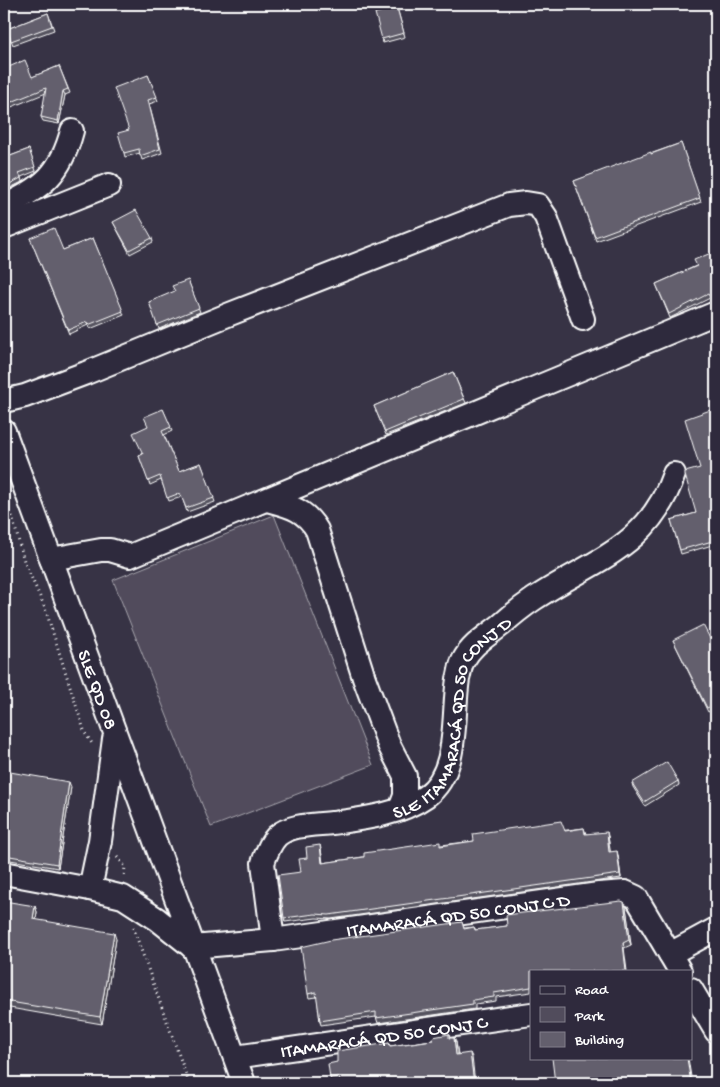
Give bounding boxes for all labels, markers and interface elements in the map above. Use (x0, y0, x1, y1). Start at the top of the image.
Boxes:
street label: SLE ITAMARACÁ QD 50 CONJ D (390, 612, 518, 826)
street label: SLE QD 08 (71, 647, 121, 733)
street label: ITAMARACÁ QD 50 CONJ C D (345, 890, 572, 945)
legend (530, 970, 692, 1060)
text: Road (575, 982, 609, 1000)
text: Park (574, 1008, 605, 1026)
street label: ITAMARACÁ QD 50 CONJ C (279, 1012, 491, 1065)
text: Building (574, 1032, 624, 1050)

